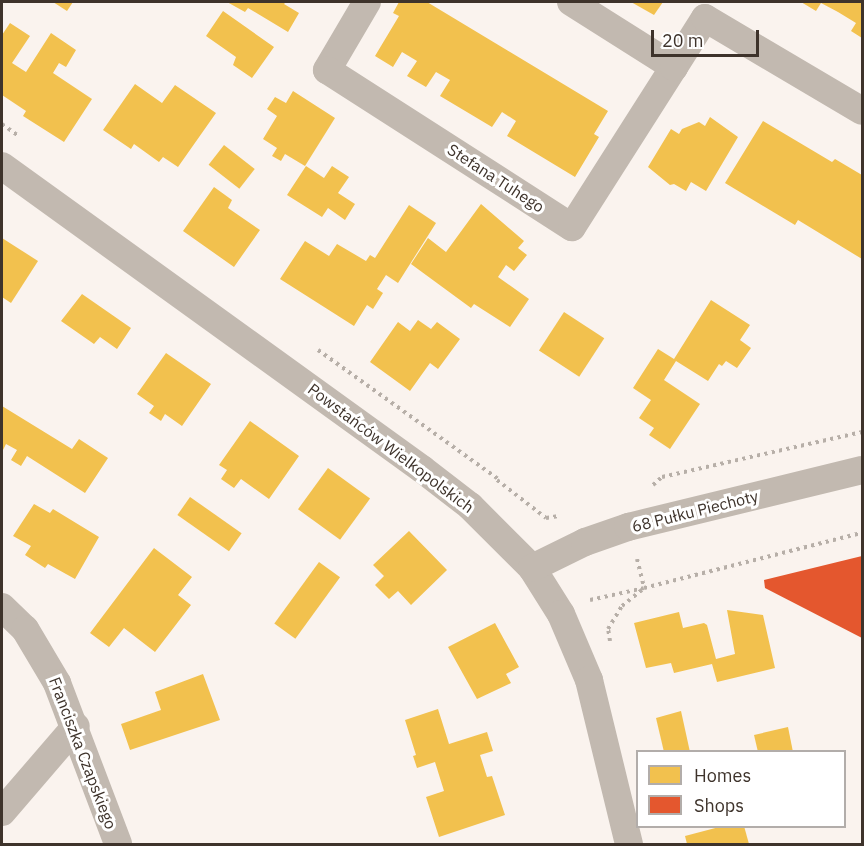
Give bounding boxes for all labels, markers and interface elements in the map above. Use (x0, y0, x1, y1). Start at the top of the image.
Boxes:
scale bar (654, 18, 762, 56)
text: 20 m (662, 29, 704, 52)
street label: Stefana Tuhego (444, 140, 548, 216)
street label: Powstańców Wielkopolskich (304, 379, 478, 517)
street label: 68 Pułku Piechoty (630, 486, 760, 536)
street label: Franciszka Czapskiego (45, 674, 121, 832)
legend (636, 750, 846, 828)
text: Homes (694, 764, 751, 787)
text: Shops (694, 794, 744, 817)

